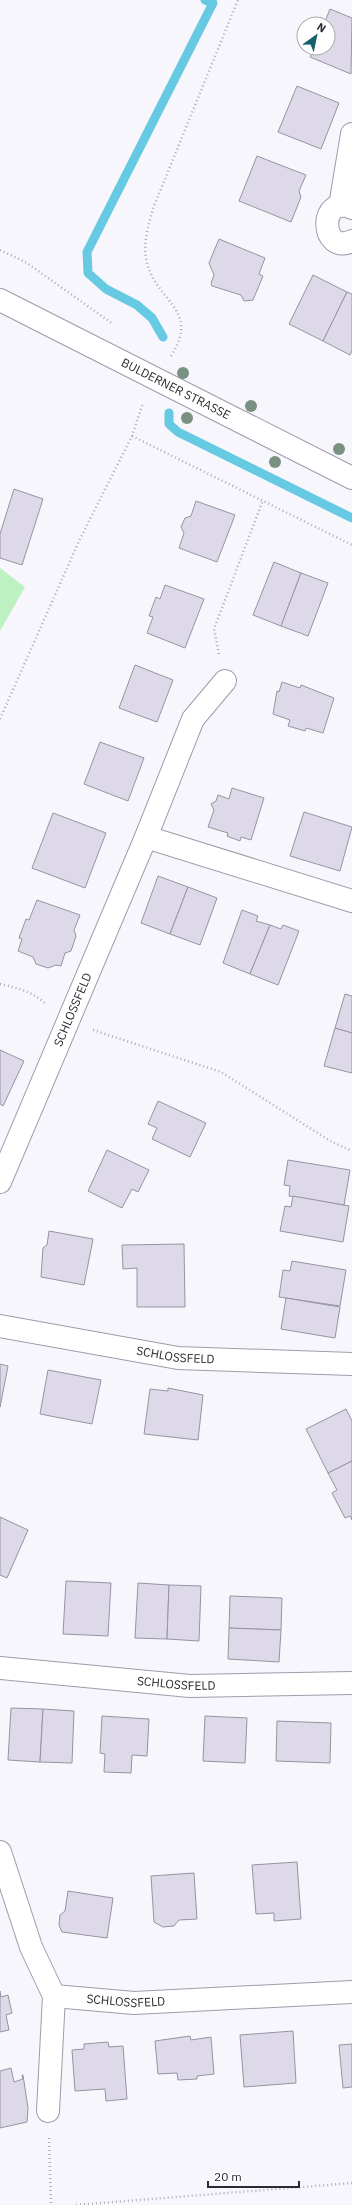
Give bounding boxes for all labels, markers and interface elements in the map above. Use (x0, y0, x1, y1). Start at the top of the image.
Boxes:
north arrow (296, 16, 336, 56)
text: N (314, 20, 329, 36)
street label: BULDERNER STRASSE (119, 355, 233, 422)
street label: SCHLOSSFELD (50, 970, 95, 1049)
street label: SCHLOSSFELD (135, 1343, 215, 1366)
street label: SCHLOSSFELD (136, 1673, 216, 1693)
street label: SCHLOSSFELD (86, 1991, 165, 2010)
scale bar (208, 2163, 299, 2189)
text: 20 m (214, 2169, 242, 2184)

